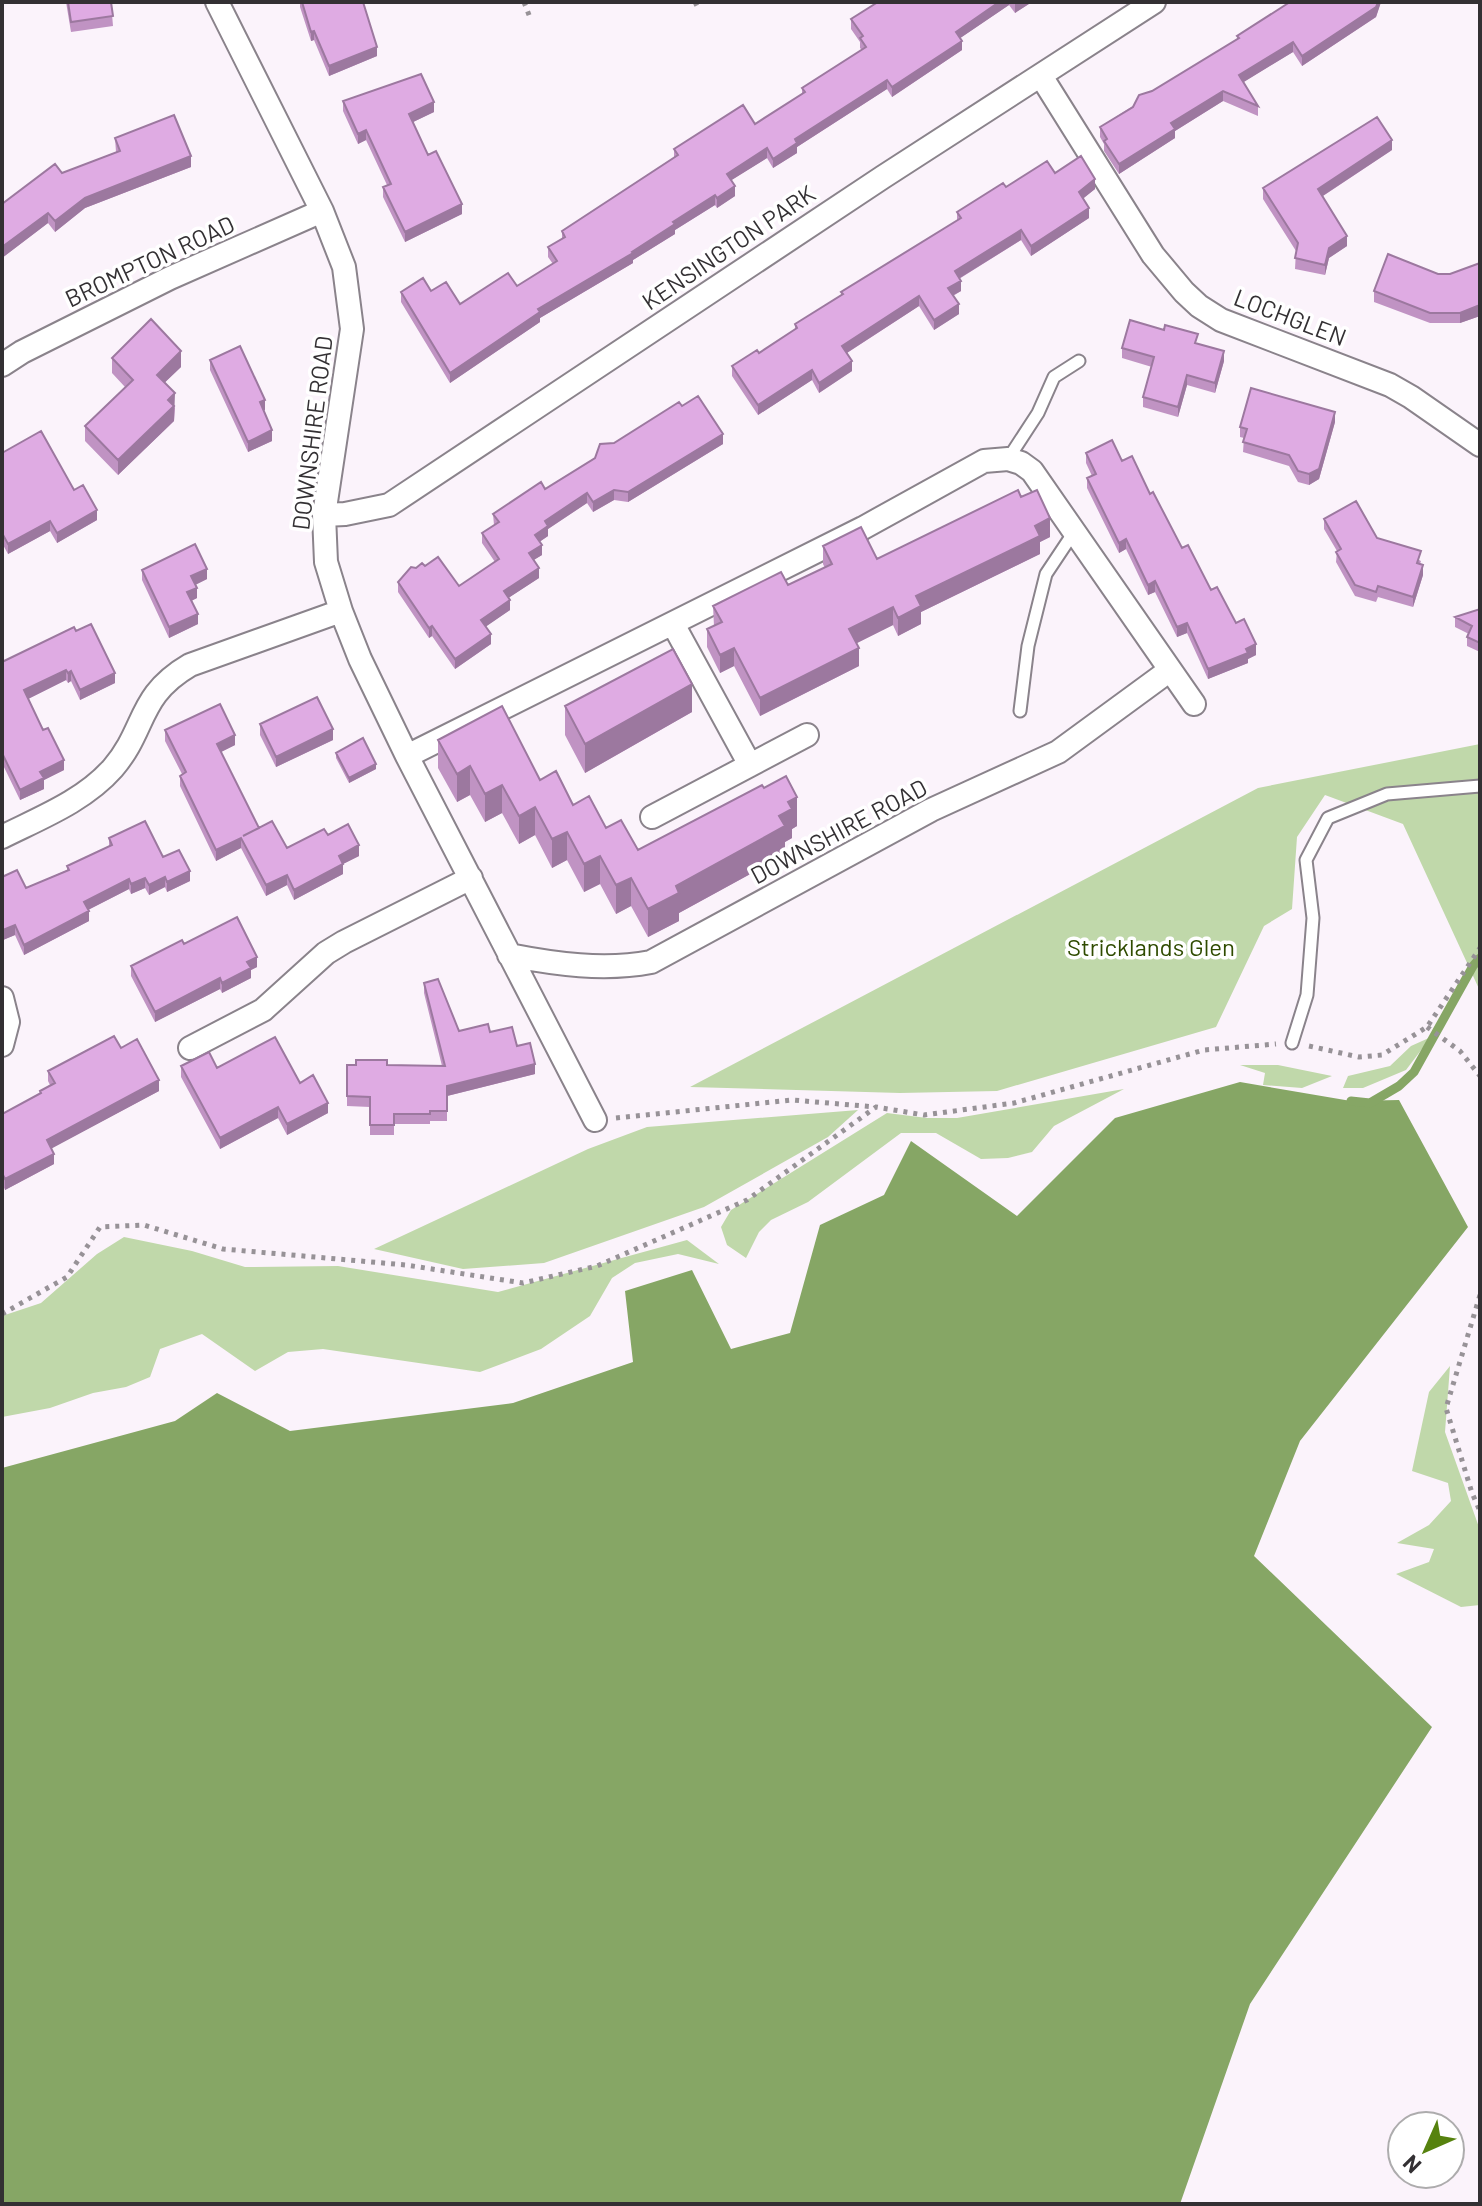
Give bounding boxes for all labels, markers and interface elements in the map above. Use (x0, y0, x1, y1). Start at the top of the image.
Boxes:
street label: KENSINGTON PARK (636, 178, 820, 315)
street label: BROMPTON ROAD (60, 209, 239, 313)
street label: LOCHGLEN (1230, 282, 1351, 351)
street label: DOWNSHIRE ROAD (285, 334, 338, 532)
street label: DOWNSHIRE ROAD (745, 772, 931, 889)
park label: Stricklands Glen (1067, 932, 1235, 961)
north arrow (1386, 2110, 1466, 2190)
text: N (1397, 2150, 1426, 2179)

